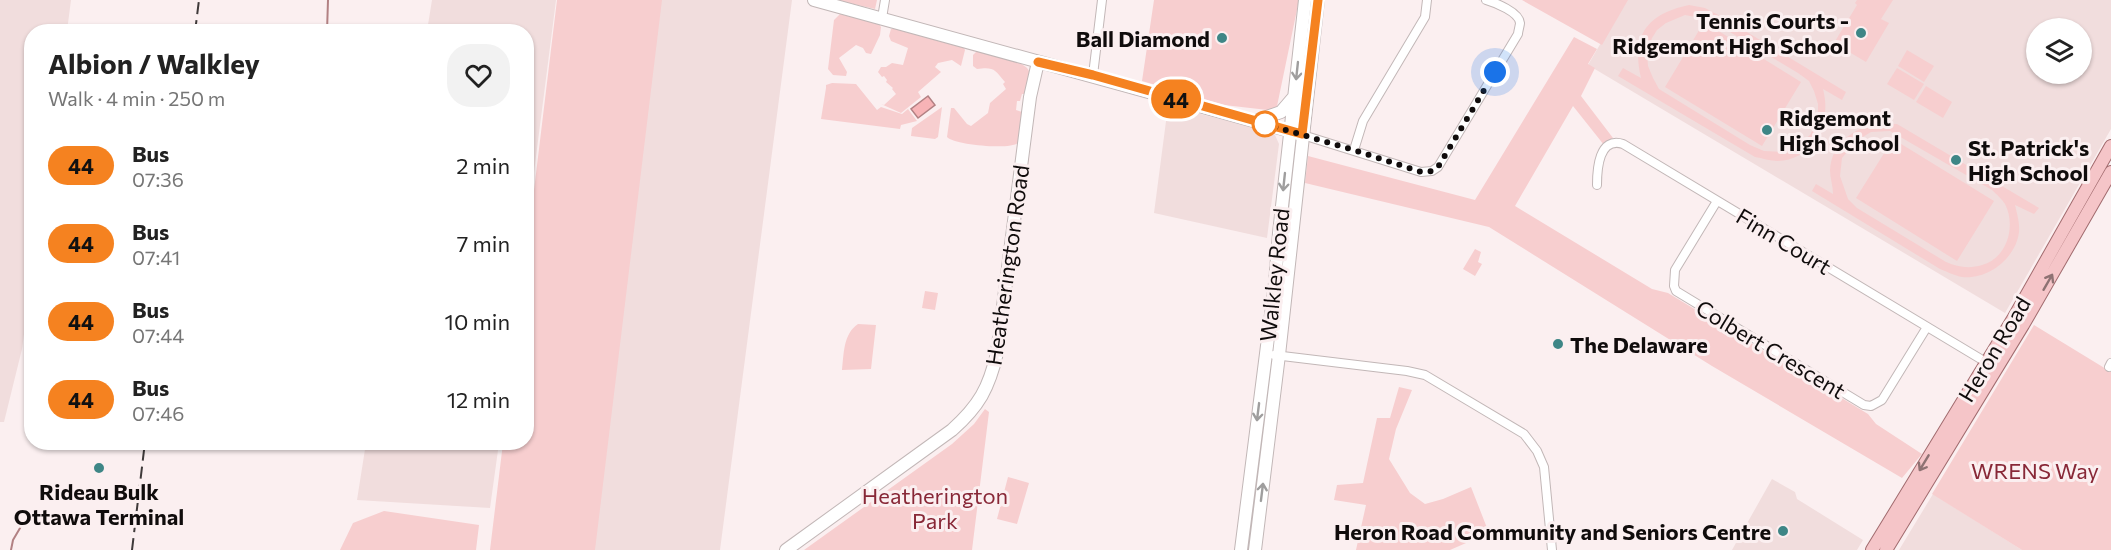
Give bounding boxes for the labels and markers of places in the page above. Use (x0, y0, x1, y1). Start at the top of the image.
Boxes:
place label: Tennis Courts - Ridgemont High School (1612, 7, 1849, 59)
place label: Ball Diamond (1076, 25, 1210, 52)
marker: Tennis Courts - Ridgemont High School (1854, 26, 1868, 40)
marker: Ball Diamond (1215, 31, 1229, 45)
place label: Ridgemont High School (1779, 104, 1900, 156)
unlabelled marker (1252, 111, 1278, 137)
marker: Ridgemont High School (1760, 123, 1774, 137)
place label: St. Patrick's High School (1968, 134, 2089, 186)
marker: St. Patrick's High School (1949, 153, 1963, 167)
place label: The Delaware (1570, 331, 1708, 358)
marker: The Delaware (1551, 337, 1565, 351)
marker: Rideau Bulk Ottawa Terminal (92, 461, 106, 475)
place label: Rideau Bulk Ottawa Terminal (14, 478, 184, 530)
place label: Heron Road Community and Seniors Centre (1334, 518, 1771, 545)
marker: Heron Road Community and Seniors Centre (1776, 524, 1790, 538)

